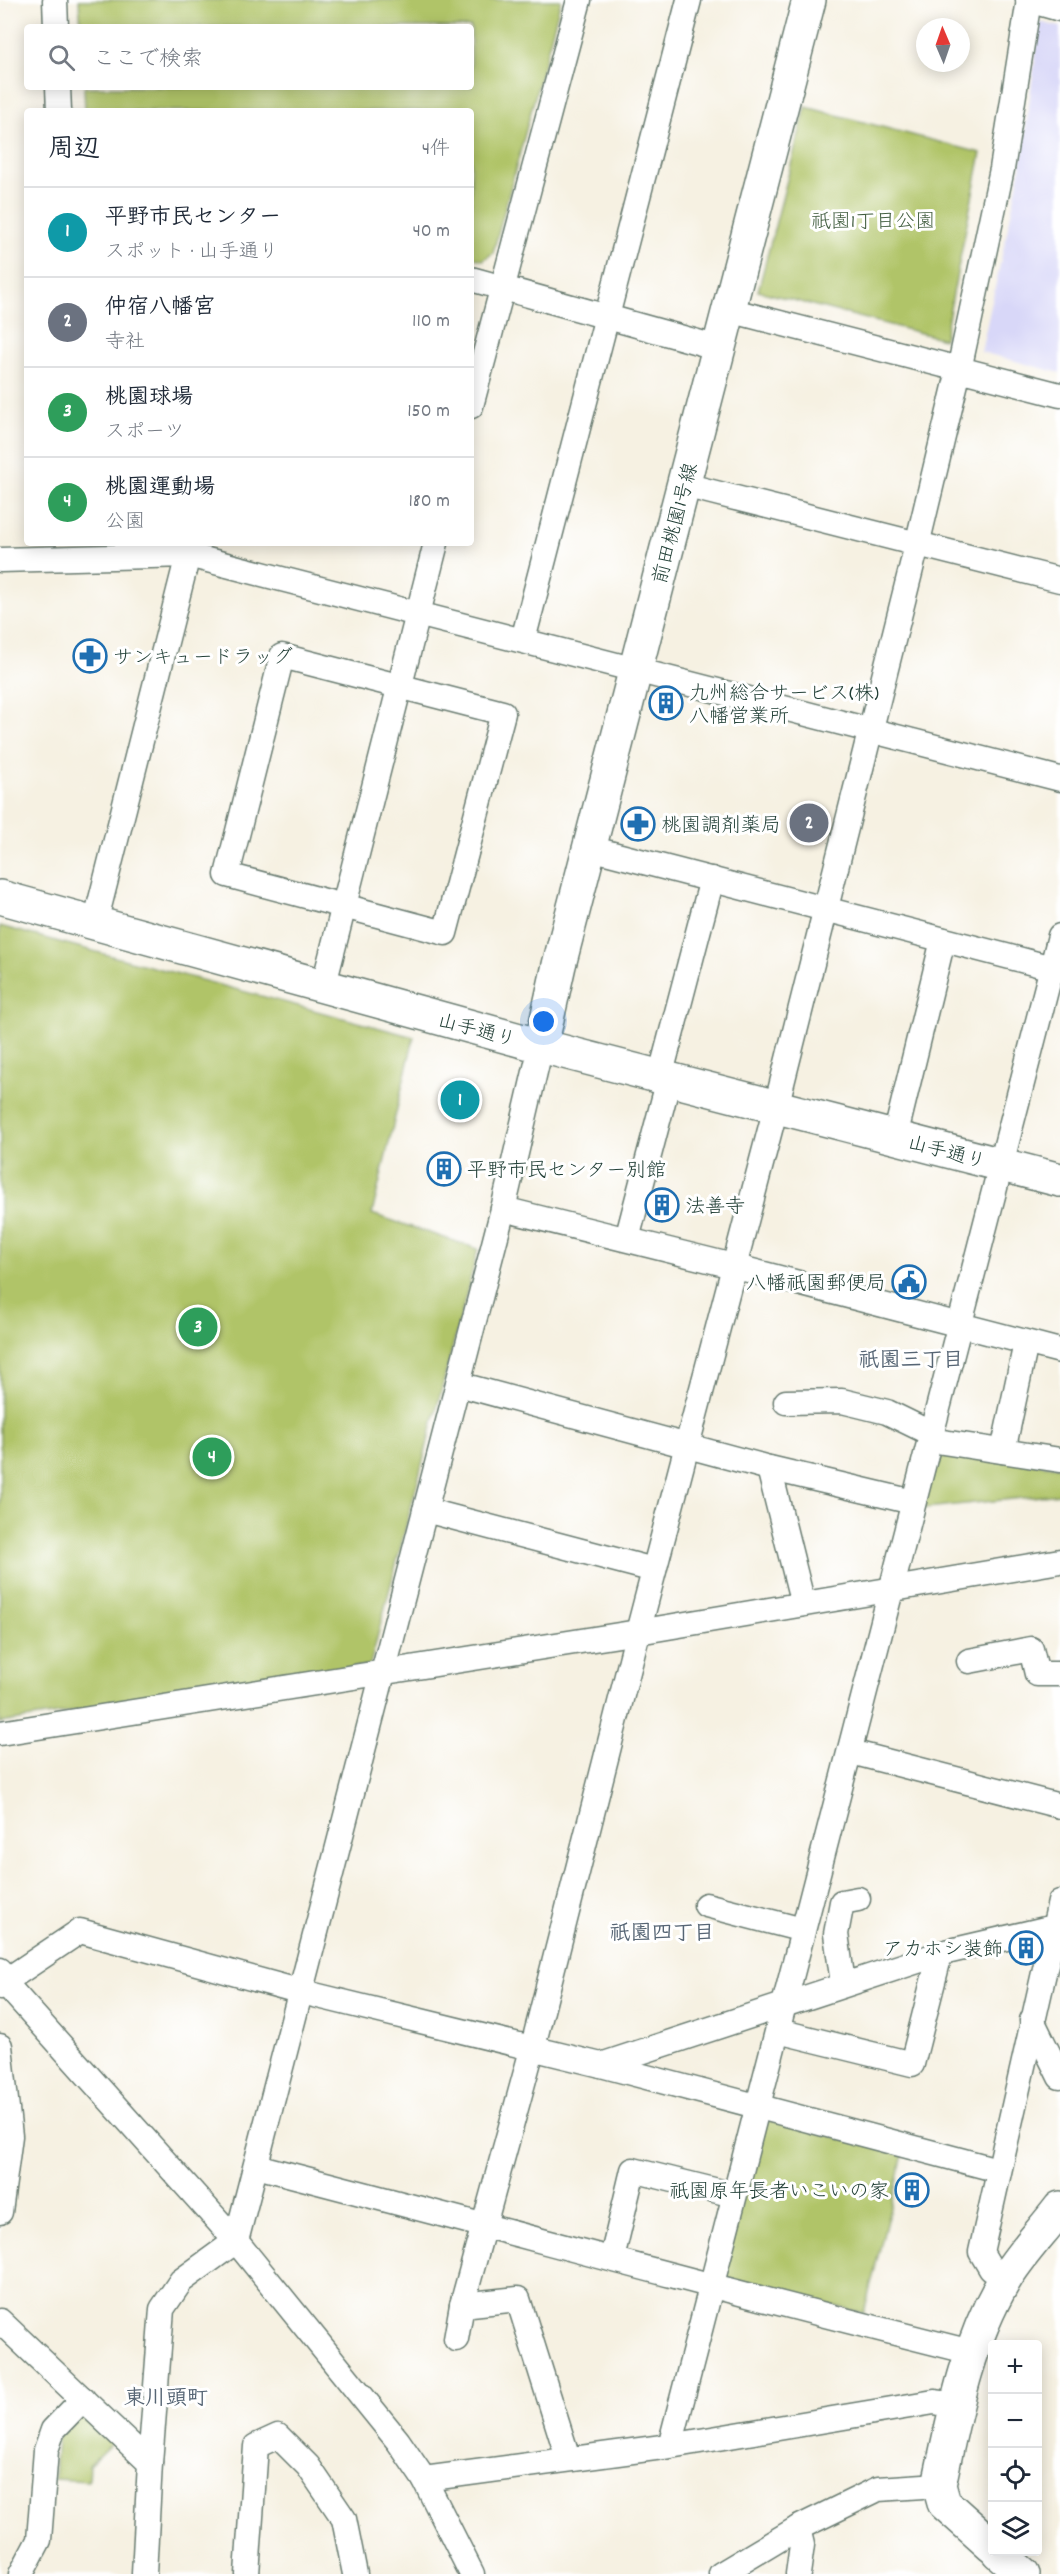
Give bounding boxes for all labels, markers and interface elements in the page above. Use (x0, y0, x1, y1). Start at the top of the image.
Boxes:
north arrow (916, 18, 970, 72)
search box (24, 24, 474, 90)
icon: search (45, 41, 78, 74)
text: ここで検索 (93, 45, 203, 76)
text: 周辺 (48, 132, 100, 169)
text: 4件 (422, 136, 450, 164)
text: 平野市民センター (105, 203, 281, 234)
park label: 祇園1丁目公園 (811, 209, 935, 237)
text: 1 (65, 218, 70, 246)
text: 40 m (412, 218, 450, 246)
text: スポット · 山手通り (105, 239, 279, 267)
text: 仲宿八幡宮 (105, 293, 215, 324)
text: 2 (63, 308, 72, 336)
text: 110 m (412, 308, 450, 336)
text: 寺社 (105, 329, 145, 357)
text: 桃園球場 (105, 383, 193, 414)
text: 3 (63, 398, 72, 426)
text: 150 m (407, 398, 450, 426)
text: スポーツ (105, 419, 185, 447)
street label: 前田桃園1号線 (647, 460, 707, 587)
text: 桃園運動場 (105, 473, 215, 504)
text: 4 (63, 488, 72, 516)
text: 180 m (408, 488, 450, 516)
text: 公園 (105, 509, 145, 537)
pharmacy icon: サンキュードラッグ (72, 638, 108, 674)
place label: サンキュードラッグ (113, 645, 293, 673)
place label: 九州総合サービス(株) 八幡営業所 (689, 681, 879, 732)
building icon: 九州総合サービス(株) 八幡営業所 (648, 685, 684, 721)
pin: 2 (790, 800, 828, 846)
pharmacy icon: 桃園調剤薬局 (620, 806, 656, 842)
place label: 桃園調剤薬局 (661, 813, 781, 841)
your location (529, 1007, 558, 1036)
street label: 山手通り (434, 1008, 518, 1056)
pin: 1 (440, 1078, 480, 1122)
street label: 山手通り (904, 1130, 988, 1178)
building icon: 平野市民センター別館 (426, 1151, 462, 1187)
place label: 平野市民センター別館 (467, 1158, 666, 1186)
building icon: 法善寺 (644, 1187, 680, 1223)
place label: 法善寺 (685, 1194, 745, 1222)
public building icon: 八幡祇園郵便局 (891, 1264, 927, 1300)
place label: 八幡祇園郵便局 (746, 1271, 886, 1299)
pin: 3 (178, 1304, 218, 1350)
district label: 祇園三丁目 (859, 1347, 964, 1377)
pin: 4 (192, 1434, 232, 1480)
district label: 祇園四丁目 (610, 1920, 715, 1950)
building icon: アカホシ装飾 (1008, 1930, 1044, 1966)
place label: アカホシ装飾 (883, 1937, 1003, 1965)
building icon: 祇園原年長者いこいの家 (894, 2172, 930, 2208)
place label: 祇園原年長者いこいの家 (669, 2179, 889, 2207)
map controls (988, 2340, 1042, 2556)
button: + (988, 2340, 1042, 2394)
district label: 東川頭町 (124, 2385, 208, 2415)
button: − (988, 2394, 1042, 2448)
button: locate (988, 2448, 1042, 2502)
button: layers (988, 2502, 1042, 2556)

